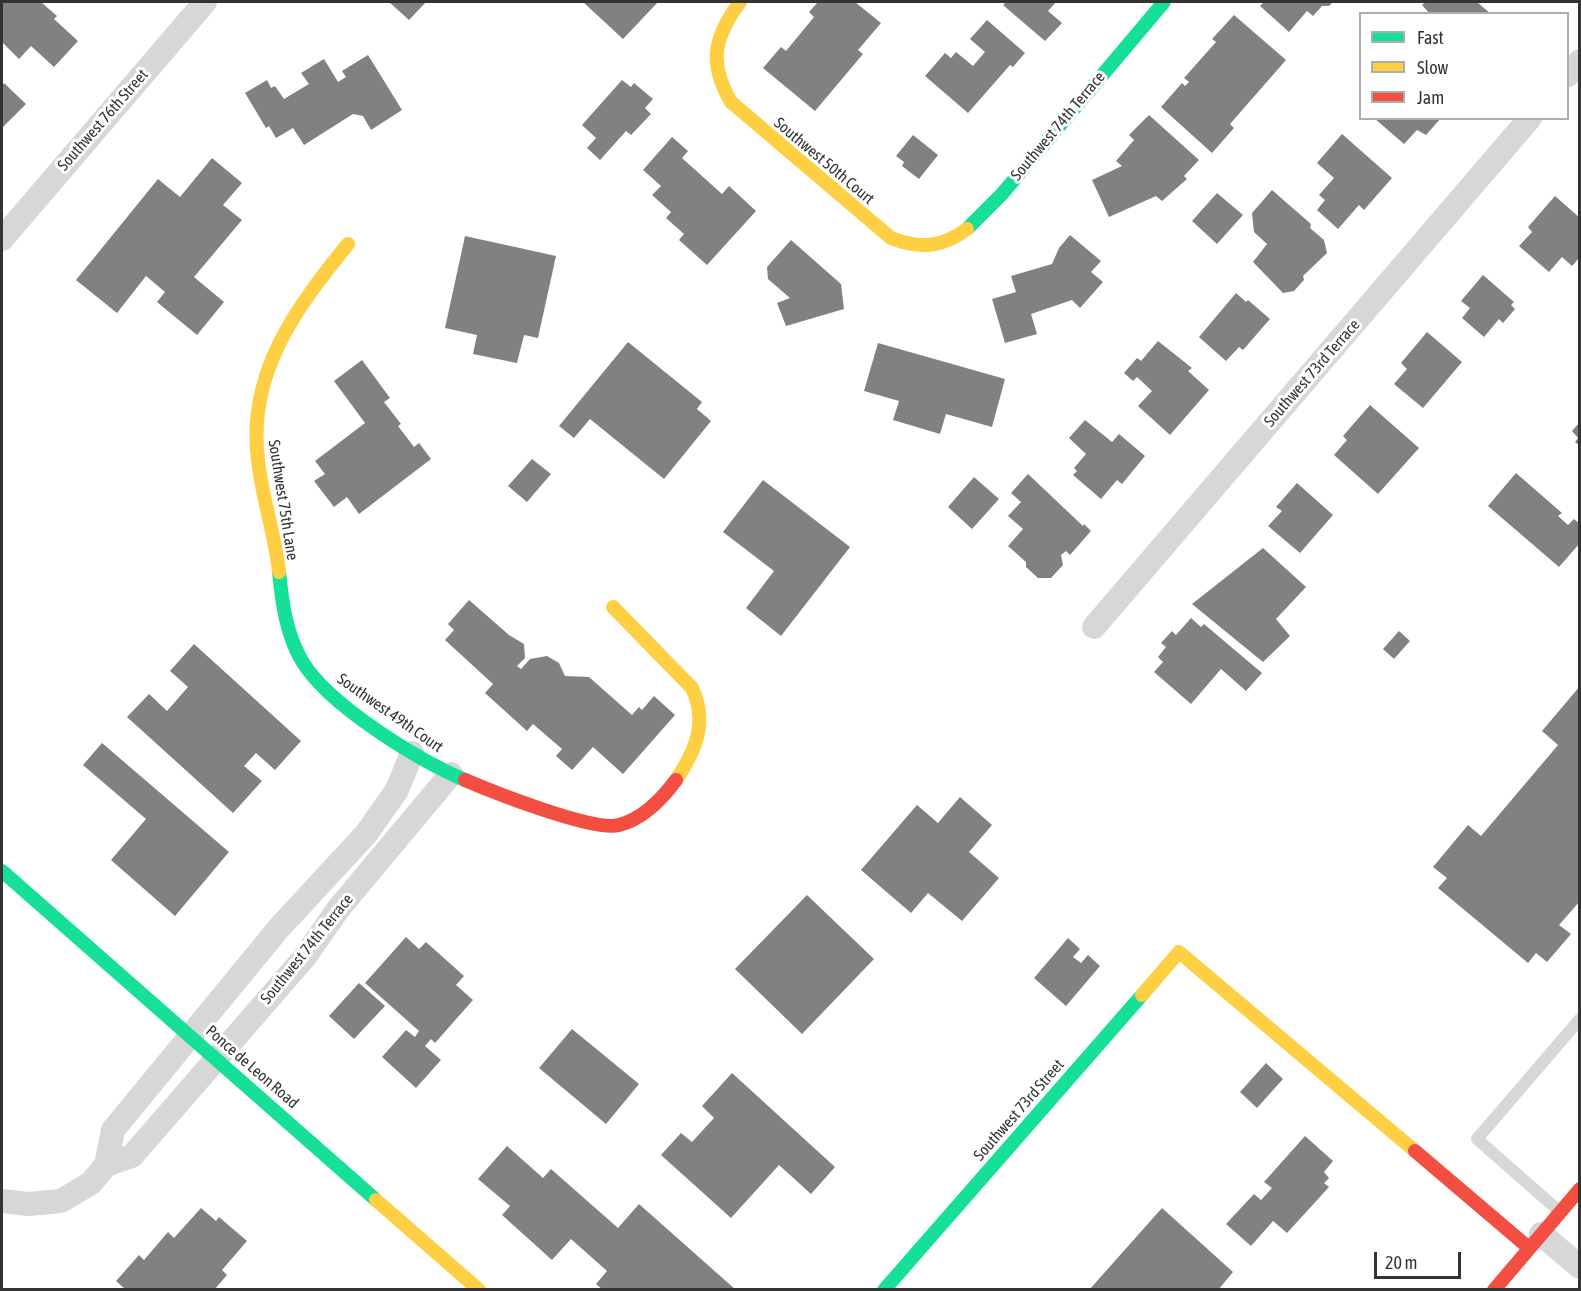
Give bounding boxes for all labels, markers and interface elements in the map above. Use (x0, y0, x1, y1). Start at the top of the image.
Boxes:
legend (1359, 12, 1569, 120)
text: Fast (1417, 27, 1444, 48)
text: Slow (1417, 57, 1448, 78)
street label: Southwest 76th Street (54, 65, 152, 175)
street label: Southwest 74th Terrace (1007, 68, 1109, 184)
text: Jam (1417, 87, 1444, 108)
street label: Southwest 50th Court (770, 114, 878, 208)
street label: Southwest 73rd Terrace (1260, 315, 1364, 431)
street label: Southwest 75th Lane (264, 438, 302, 562)
street label: Southwest 49th Court (333, 669, 447, 757)
street label: Southwest 74th Terrace (257, 890, 357, 1008)
street label: Ponce de Leon Road (202, 1021, 302, 1113)
street label: Southwest 73rd Street (970, 1055, 1068, 1165)
scale bar (1377, 1240, 1464, 1278)
text: 20 m (1385, 1252, 1417, 1273)

